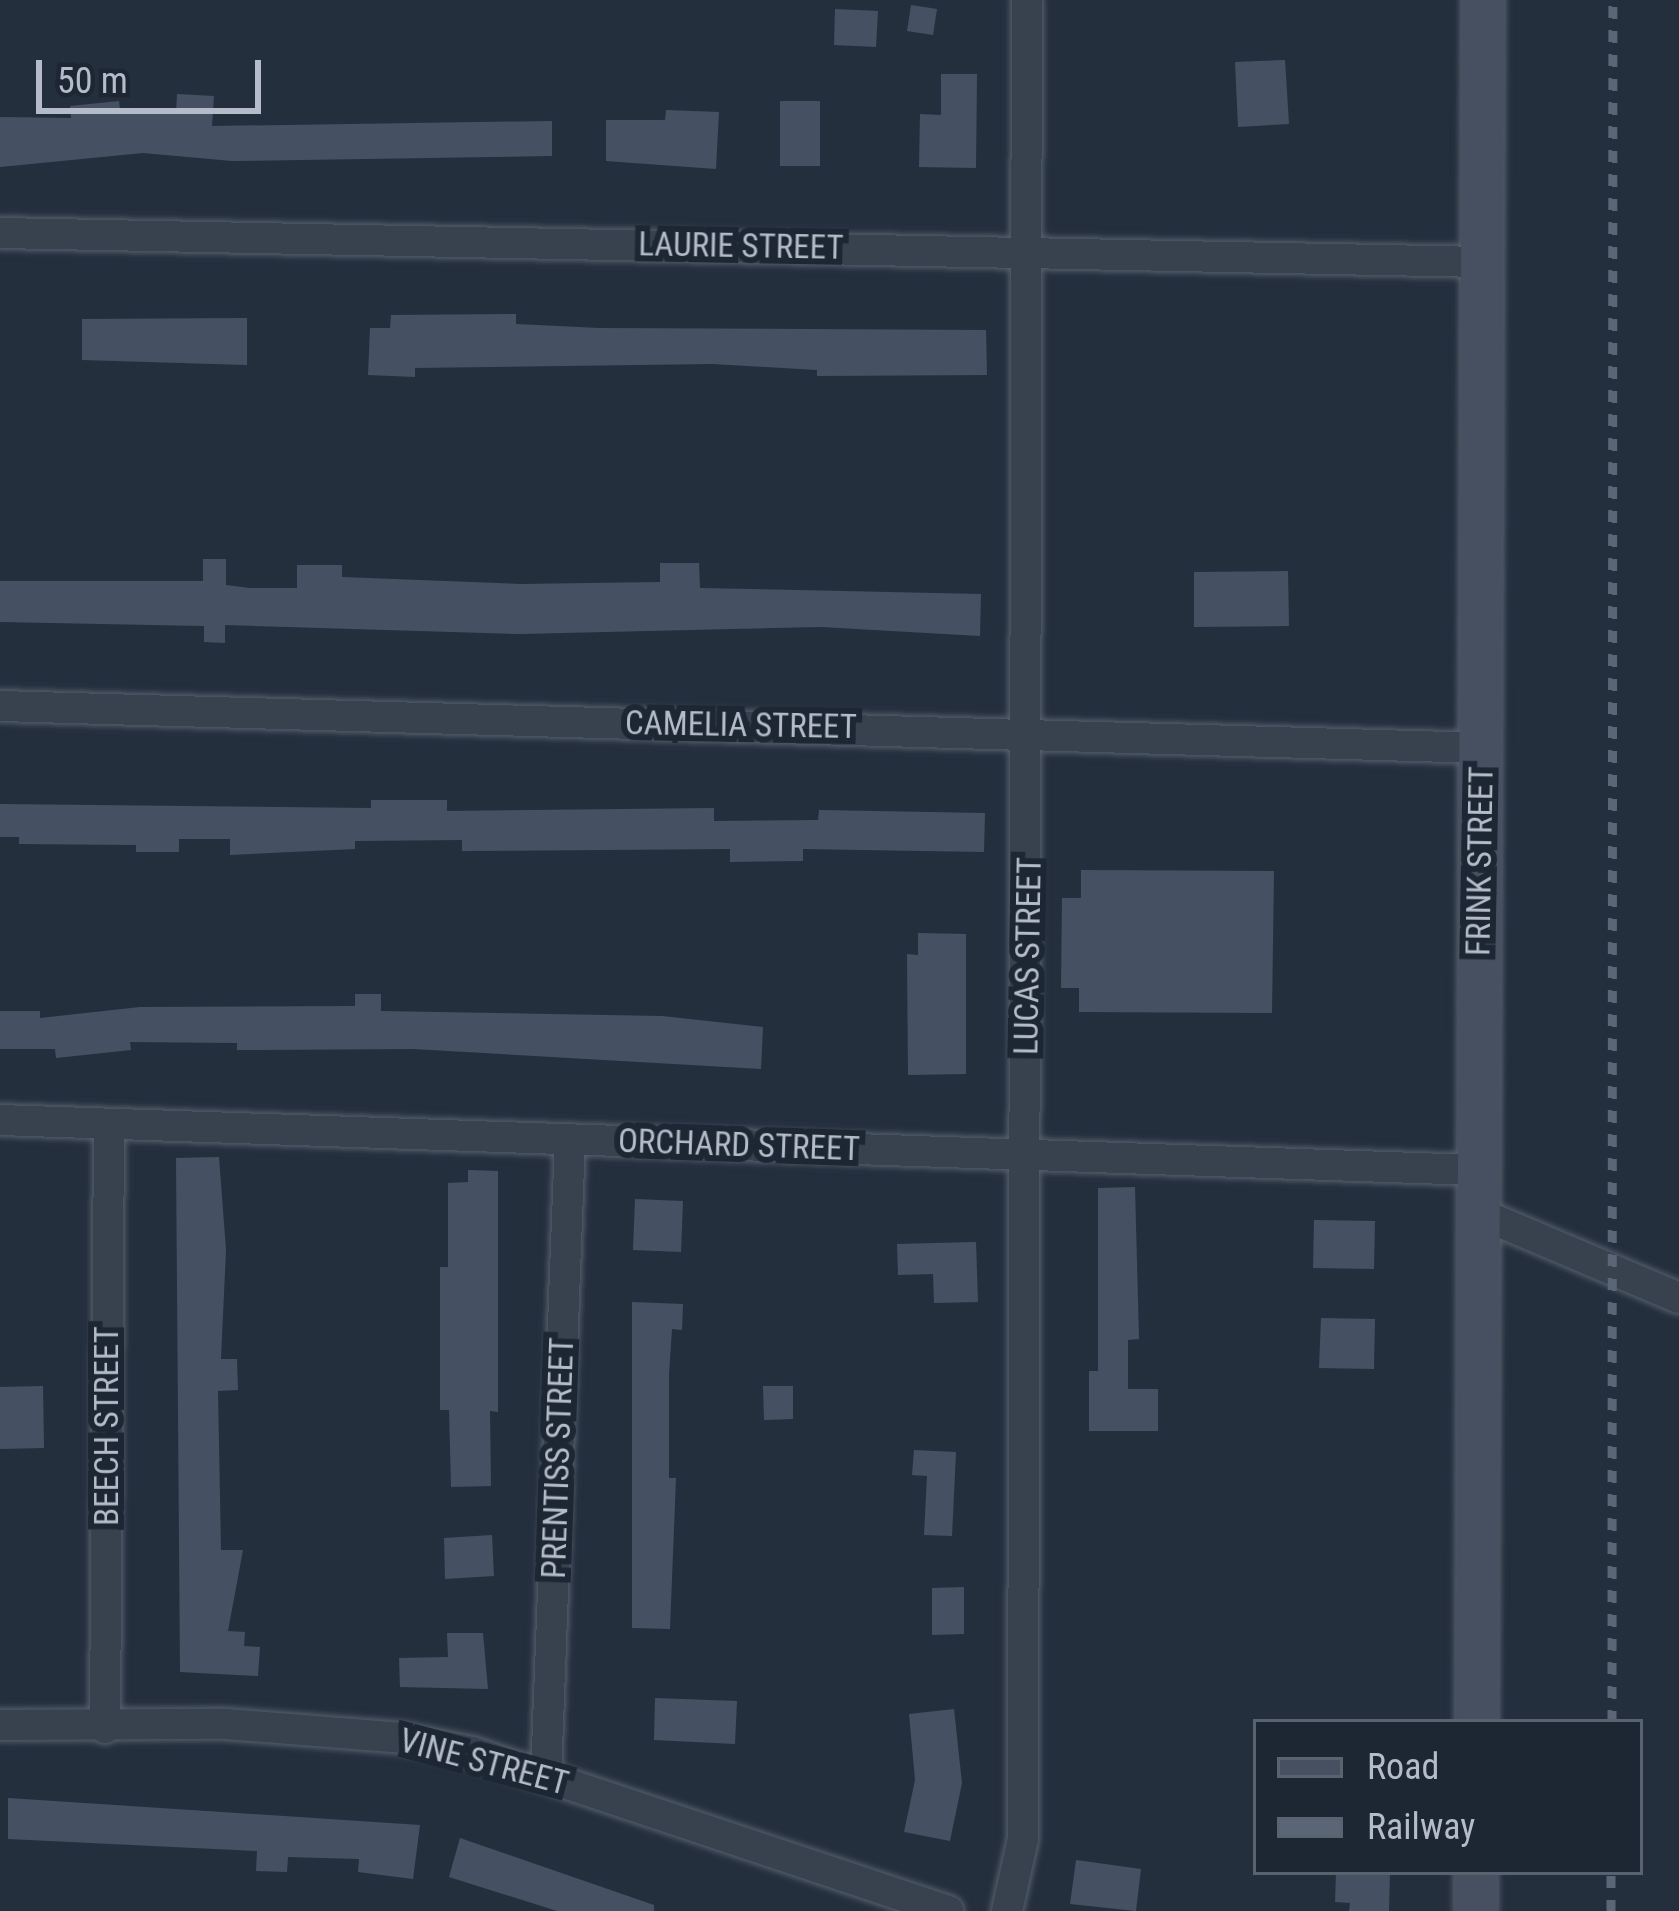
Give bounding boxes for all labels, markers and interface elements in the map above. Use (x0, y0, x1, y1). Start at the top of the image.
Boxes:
scale bar (42, 36, 267, 110)
text: 50 m (57, 60, 128, 102)
street label: LAURIE STREET (638, 224, 844, 268)
street label: CAMELIA STREET (625, 703, 857, 747)
street label: FRINK STREET (1459, 766, 1501, 956)
street label: LUCAS STREET (1006, 857, 1050, 1055)
street label: ORCHARD STREET (617, 1121, 861, 1169)
street label: BEECH STREET (87, 1326, 127, 1526)
street label: PRENTISS STREET (534, 1337, 582, 1579)
legend (1253, 1719, 1643, 1875)
street label: VINE STREET (395, 1720, 573, 1804)
text: Road (1367, 1746, 1439, 1788)
text: Railway (1367, 1806, 1475, 1848)

